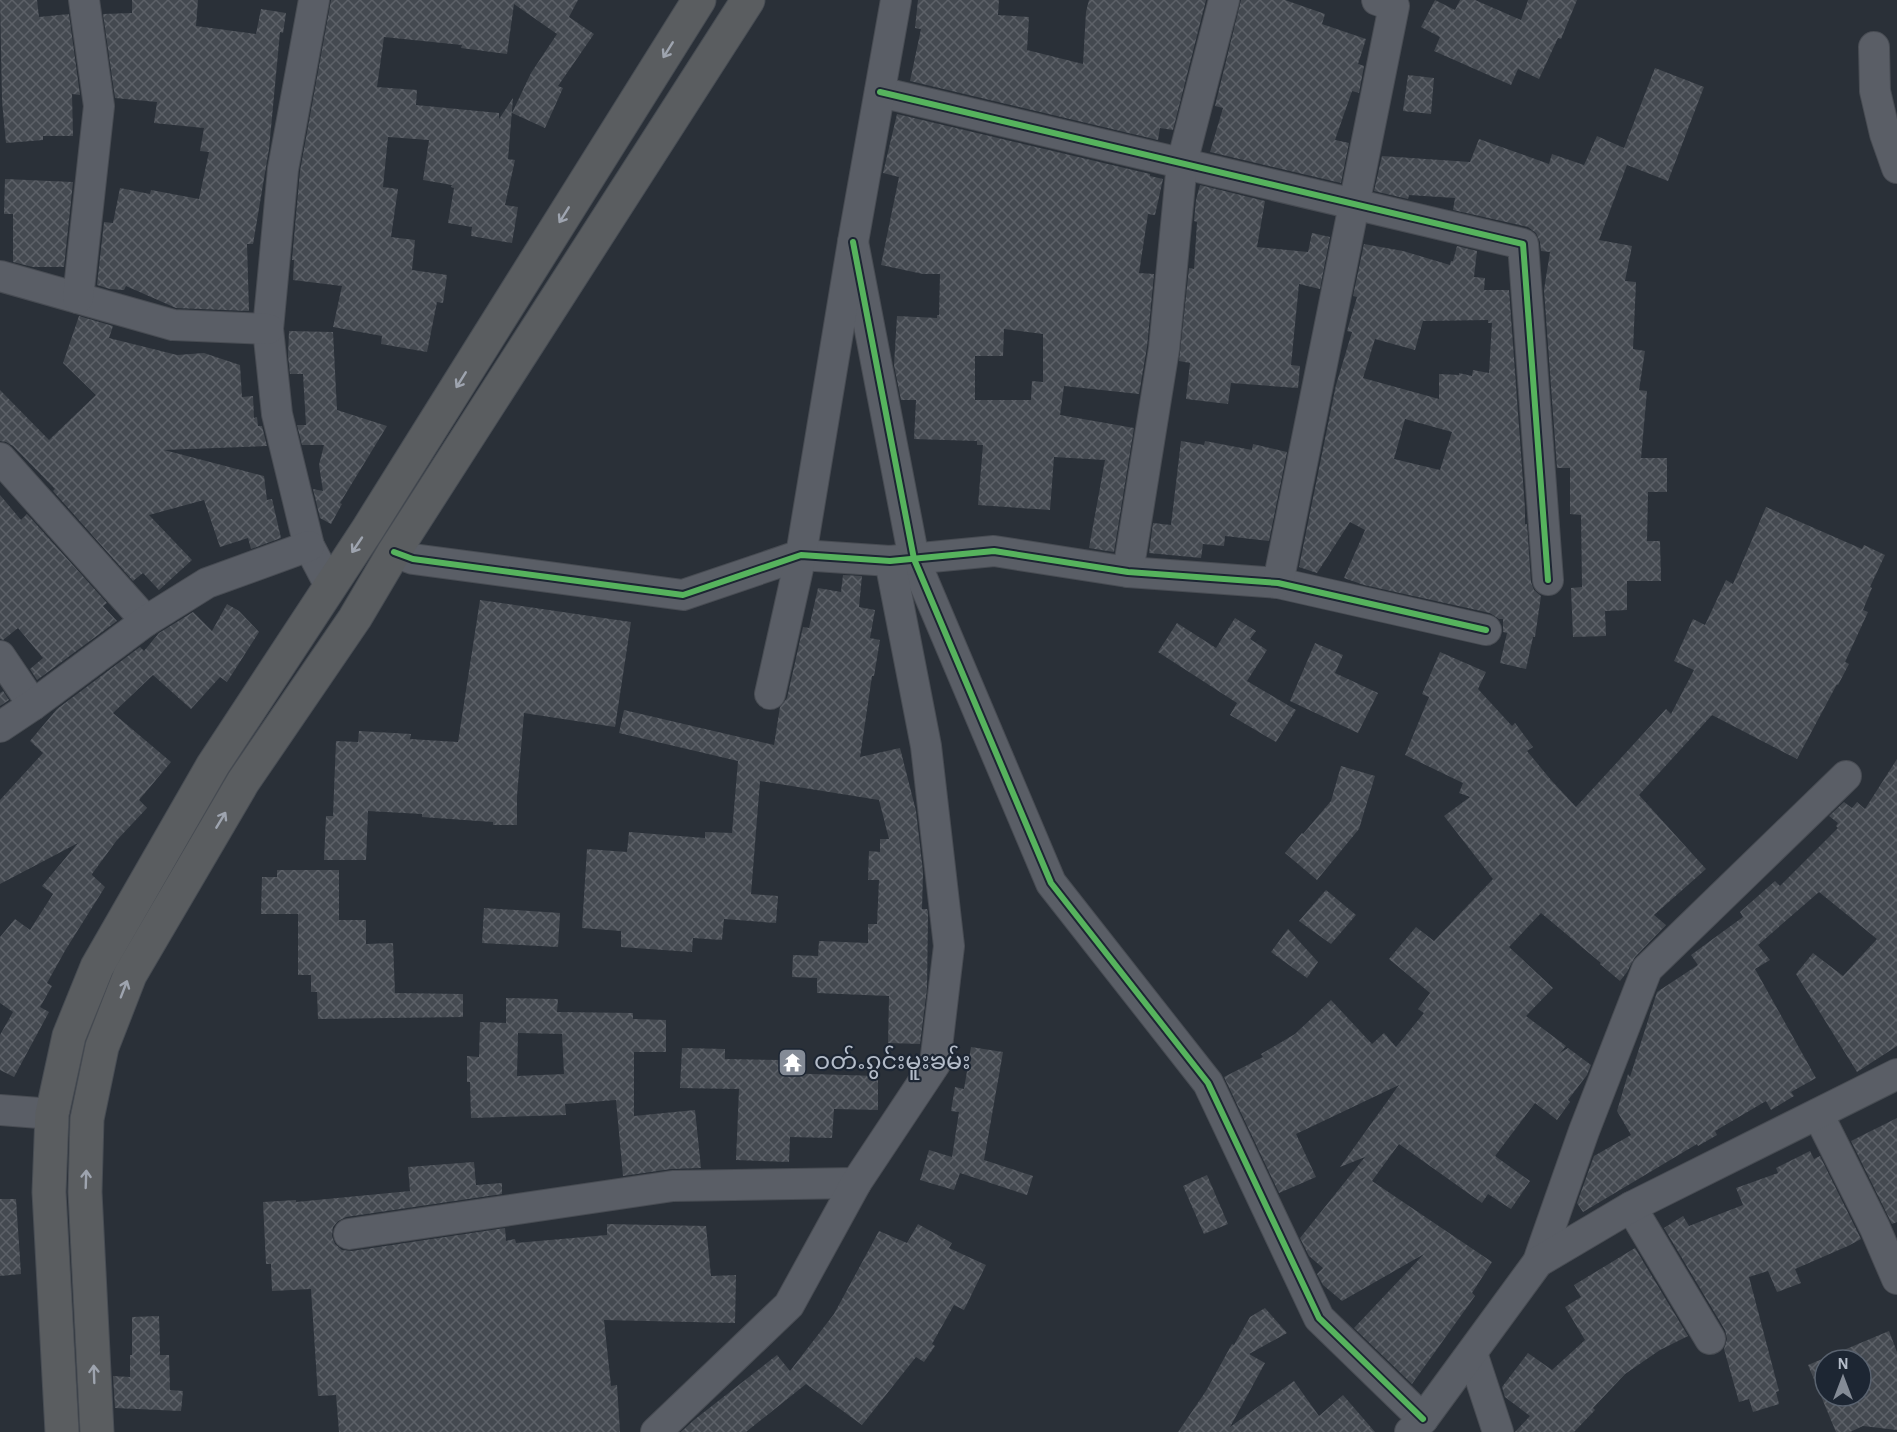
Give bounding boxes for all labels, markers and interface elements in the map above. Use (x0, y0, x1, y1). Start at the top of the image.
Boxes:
one-way arrow (661, 41, 674, 58)
one-way arrow (558, 206, 570, 223)
one-way arrow (455, 371, 467, 388)
one-way arrow (351, 537, 363, 553)
one-way arrow (215, 812, 227, 829)
one-way arrow (119, 981, 130, 999)
place label: ဝတ်ႉၵွင်းမူးၶမ်း (814, 1045, 971, 1080)
temple icon: ဝတ်ႉၵွင်းမူးၶမ်း (777, 1046, 809, 1078)
one-way arrow (80, 1169, 92, 1189)
north arrow (1813, 1348, 1873, 1408)
text: N (1837, 1356, 1849, 1372)
one-way arrow (89, 1364, 100, 1384)

